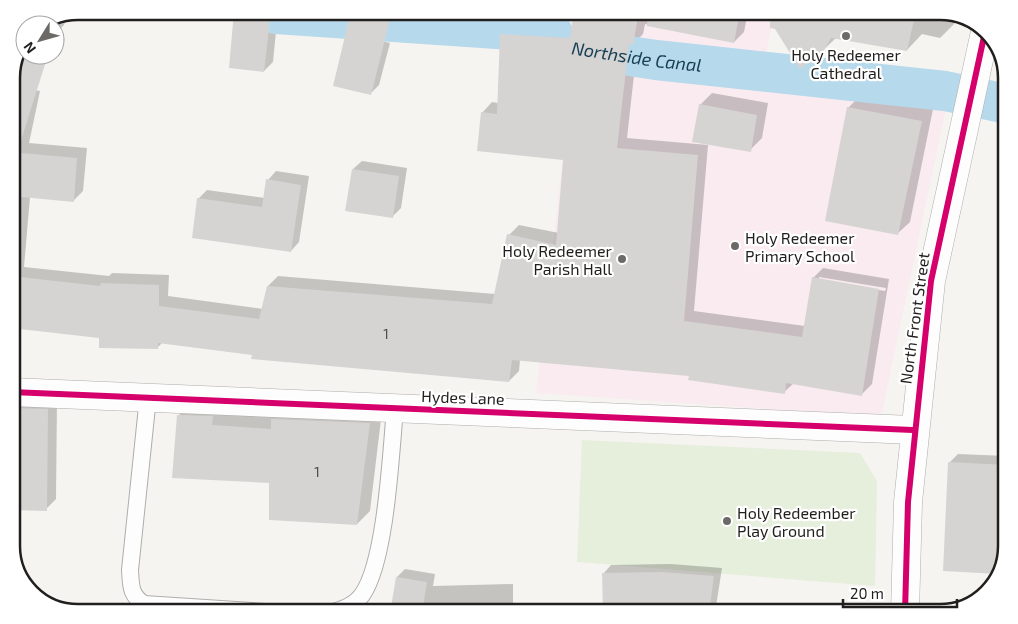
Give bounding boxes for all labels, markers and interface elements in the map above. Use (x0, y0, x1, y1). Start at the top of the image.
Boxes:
north arrow (15, 15, 65, 65)
marker: Holy Redeemer Cathedral (840, 30, 852, 42)
water label: Northside Canal (570, 36, 703, 76)
text: N (19, 39, 39, 57)
place label: Holy Redeemer Cathedral (791, 45, 901, 82)
place label: Holy Redeemer Primary School (745, 228, 855, 265)
marker: Holy Redeemer Primary School (729, 240, 741, 252)
place label: Holy Redeemer Parish Hall (502, 241, 613, 278)
street label: North Front Street (895, 251, 933, 385)
marker: Holy Redeemer Parish Hall (616, 253, 628, 265)
house number: 1 (383, 325, 389, 342)
street label: Hydes Lane (421, 386, 505, 408)
house number: 1 (314, 463, 320, 480)
place label: Holy Redeember Play Ground (737, 503, 856, 540)
marker: Holy Redeember Play Ground (721, 515, 733, 527)
scale bar (843, 576, 957, 608)
text: 20 m (850, 584, 884, 602)

